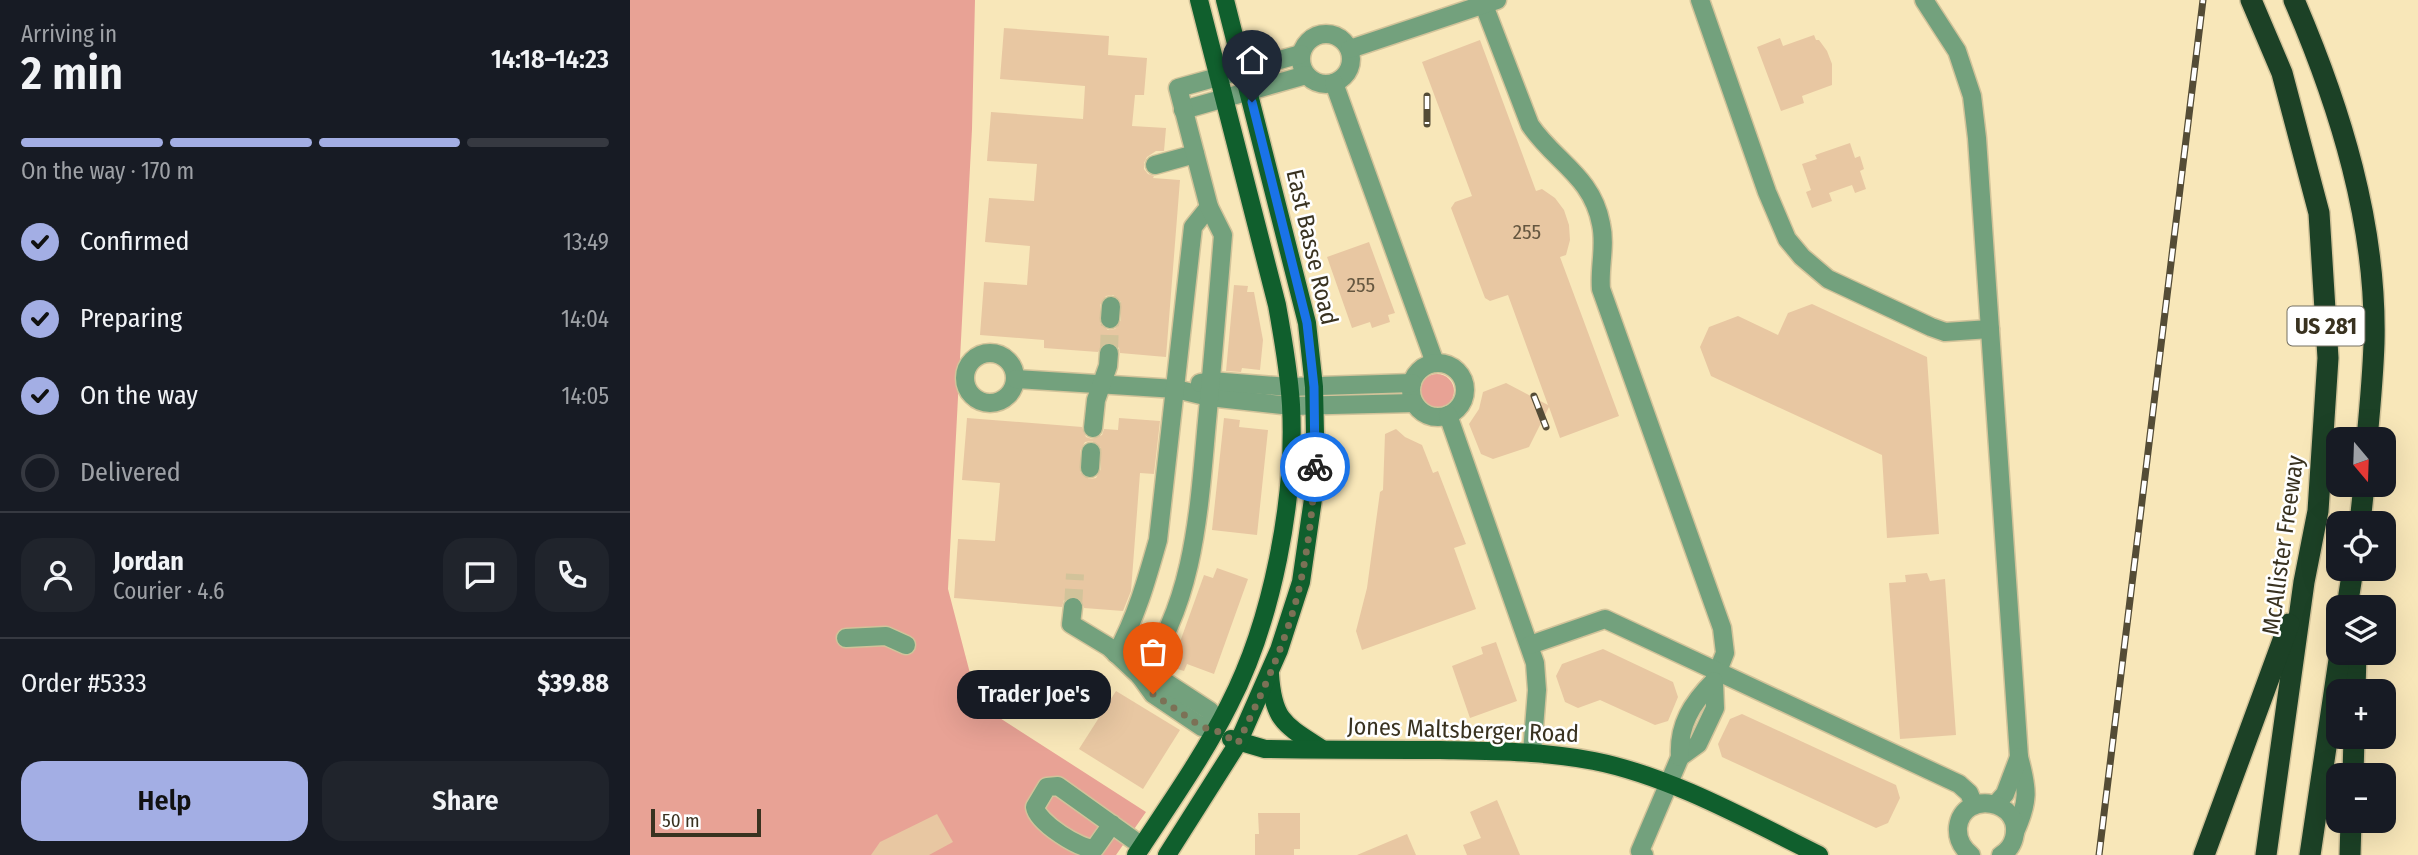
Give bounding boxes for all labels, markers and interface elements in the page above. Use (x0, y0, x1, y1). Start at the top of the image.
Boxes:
text: Arriving in (21, 20, 117, 48)
pin (1222, 30, 1282, 102)
icon: home (1233, 41, 1271, 79)
text: 14:18–14:23 (491, 44, 609, 75)
text: 2 min (21, 46, 123, 101)
text: On the way · 170 m (21, 157, 194, 185)
street label: East Basse Road (1281, 167, 1343, 327)
house number: 255 (1513, 219, 1541, 245)
icon: check (21, 223, 59, 261)
text: Confirmed (80, 226, 190, 257)
text: 13:49 (563, 228, 609, 256)
house number: 255 (1347, 272, 1375, 298)
icon: check (21, 300, 59, 338)
text: Preparing (80, 303, 182, 334)
text: 14:04 (561, 305, 609, 333)
road number: US 281 (2288, 306, 2364, 346)
icon: check (21, 377, 59, 415)
text: On the way (80, 380, 198, 411)
text: 14:05 (561, 382, 609, 410)
north arrow (2326, 427, 2396, 497)
map controls (2326, 427, 2396, 833)
courier (1280, 432, 1350, 502)
icon: bike (1296, 448, 1334, 486)
street label: McAllister Freeway (2257, 453, 2309, 637)
text: Delivered (80, 457, 181, 488)
button: locate (2326, 511, 2396, 581)
button: person (21, 538, 95, 612)
button: chat (443, 538, 517, 612)
button: phone (535, 538, 609, 612)
text: Jordan (113, 546, 184, 577)
text: Courier · 4.6 (113, 577, 224, 605)
button: layers (2326, 595, 2396, 665)
pin (1123, 622, 1183, 694)
icon: bag (1134, 633, 1172, 671)
text: Order #5333 (21, 668, 147, 699)
text: $39.88 (537, 668, 609, 699)
callout: Trader Joe's (957, 670, 1111, 718)
button: + (2326, 679, 2396, 749)
text: Trader Joe's (978, 680, 1090, 708)
street label: Jones Maltsberger Road (1347, 712, 1579, 748)
button: Help (21, 761, 308, 841)
button: Share (322, 761, 609, 841)
button: − (2326, 763, 2396, 833)
scale bar (651, 806, 761, 838)
text: 50 m (662, 809, 700, 832)

